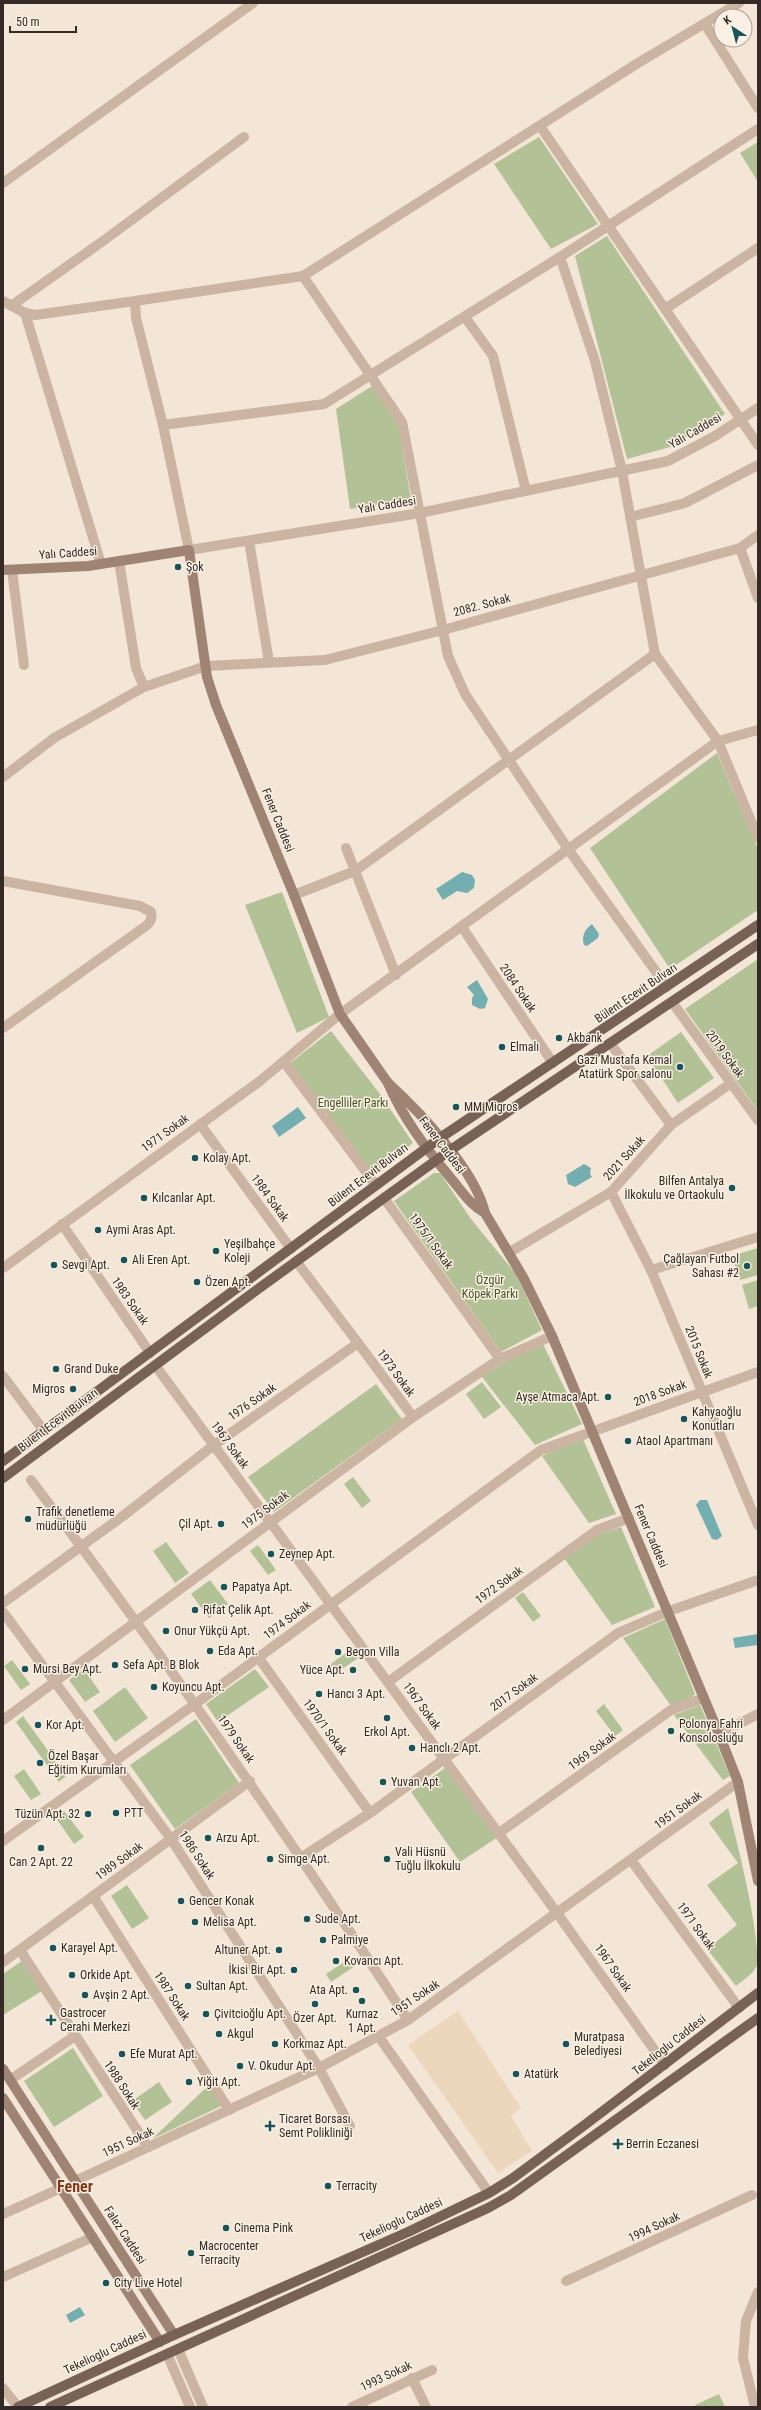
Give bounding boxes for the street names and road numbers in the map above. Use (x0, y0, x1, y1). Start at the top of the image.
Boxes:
street label: Yalı Caddesi (666, 410, 724, 452)
street label: Yalı Caddesi (357, 494, 417, 516)
street label: Yalı Caddesi (38, 544, 98, 562)
street label: 2082. Sokak (452, 591, 513, 619)
street label: Fener Caddesi (259, 786, 297, 854)
street label: Bülent Ecevit Bulvarı (592, 960, 680, 1026)
street label: 2084 Sokak (497, 961, 540, 1015)
street label: 2019 Sokak (703, 1028, 747, 1081)
street label: 1971 Sokak (139, 1111, 192, 1155)
street label: Fener Caddesi (416, 1114, 468, 1176)
street label: 2021 Sokak (600, 1132, 648, 1183)
street label: Bülent Ecevit Bulvarı (325, 1140, 411, 1210)
street label: 1984 Sokak (248, 1172, 292, 1225)
street label: 1975/1 Sokak (406, 1210, 456, 1272)
street label: 1983 Sokak (108, 1274, 152, 1328)
street label: 2015 Sokak (682, 1324, 716, 1381)
street label: 1973 Sokak (374, 1347, 418, 1400)
street label: 2018 Sokak (632, 1377, 689, 1409)
street label: 1976 Sokak (225, 1380, 279, 1424)
street label: Bülent Ecevit Bulvarı (15, 1385, 101, 1455)
street label: 1967 Sokak (208, 1419, 252, 1472)
street label: 1975 Sokak (239, 1487, 292, 1532)
street label: Fener Caddesi (631, 1502, 671, 1570)
street label: 1972 Sokak (473, 1563, 526, 1607)
street label: 1974 Sokak (261, 1597, 314, 1642)
street label: 2017 Sokak (488, 1670, 541, 1714)
street label: 1967 Sokak (400, 1680, 444, 1733)
street label: 1970/1 Sokak (300, 1696, 350, 1758)
street label: 1979 Sokak (214, 1712, 258, 1766)
street label: 1969 Sokak (566, 1729, 619, 1773)
street label: 1951 Sokak (652, 1788, 705, 1832)
street label: 1986 Sokak (176, 1828, 218, 1882)
street label: 1989 Sokak (93, 1839, 146, 1883)
street label: 1971 Sokak (674, 1900, 718, 1953)
street label: 1967 Sokak (591, 1941, 635, 1995)
street label: 1987 Sokak (151, 1969, 193, 2023)
street label: 1951 Sokak (388, 1976, 442, 2019)
street label: Tekelioglu Caddesi (630, 2012, 708, 2078)
street label: 1988 Sokak (101, 2058, 143, 2112)
street label: 1951 Sokak (100, 2124, 157, 2160)
street label: Tekelioglu Caddesi (358, 2195, 444, 2245)
street label: Falez Caddesi (101, 2203, 149, 2267)
street label: 1994 Sokak (626, 2209, 683, 2245)
street label: Tekelioglu Caddesi (62, 2327, 148, 2377)
street label: 1993 Sokak (358, 2358, 415, 2394)

